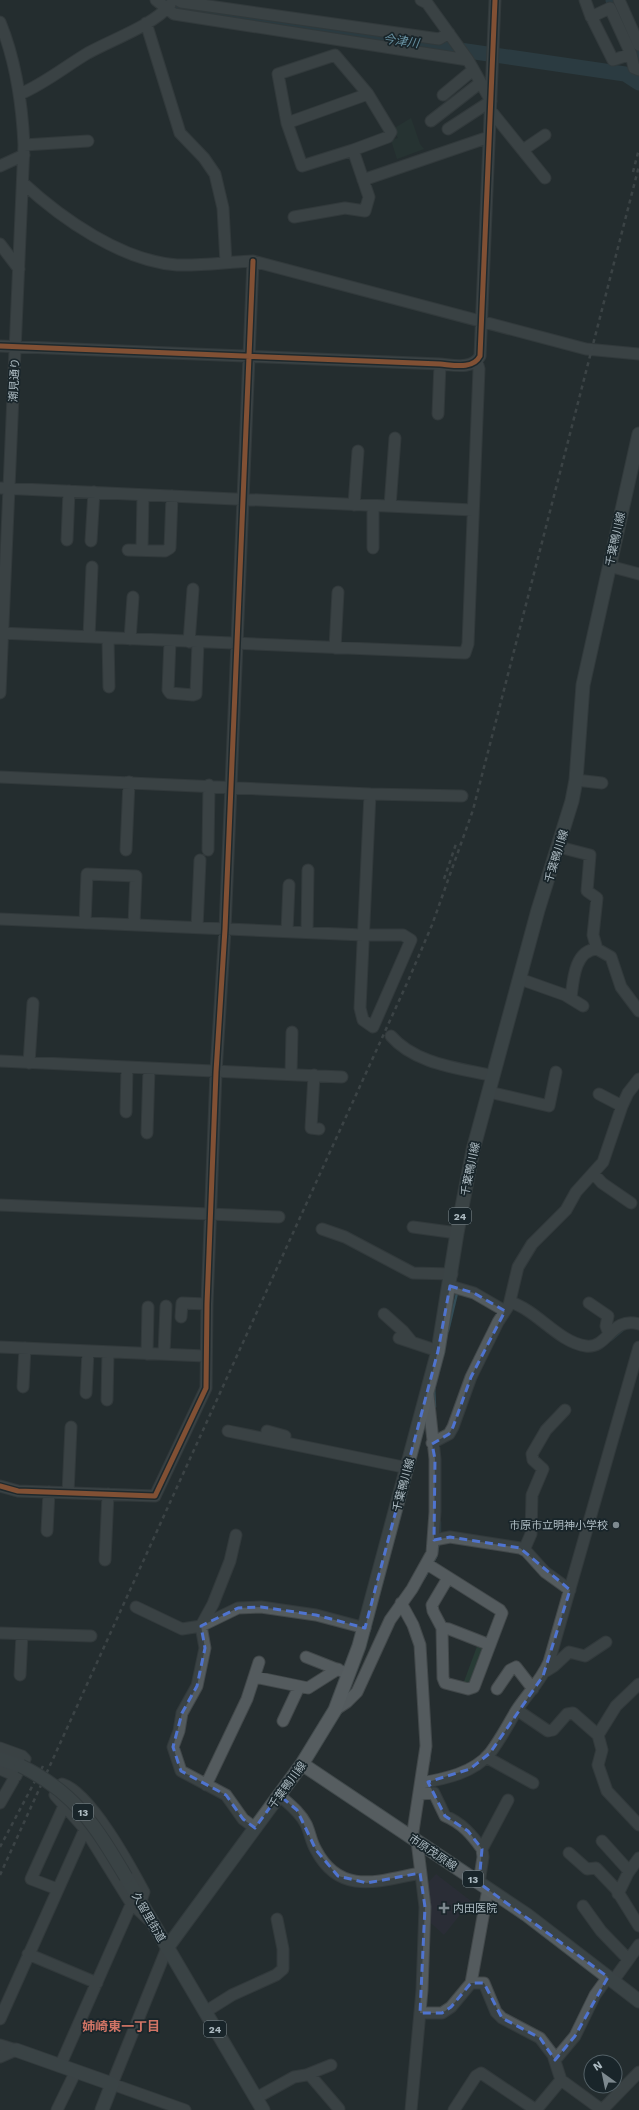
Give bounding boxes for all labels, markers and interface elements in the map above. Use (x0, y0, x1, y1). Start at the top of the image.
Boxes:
water label: 今津川 (382, 32, 422, 51)
street label: 潮見通り (7, 358, 22, 402)
street label: 千葉鴨川線 (603, 511, 628, 567)
street label: 千葉鴨川線 (542, 828, 571, 884)
street label: 千葉鴨川線 (458, 1141, 483, 1197)
road number: 24 (449, 1208, 471, 1224)
street label: 千葉鴨川線 (390, 1457, 417, 1513)
place label: 市原市立明神小学校 (509, 1519, 608, 1532)
marker: 市原市立明神小学校 (611, 1520, 621, 1530)
street label: 千葉鴨川線 (266, 1759, 309, 1811)
road number: 13 (73, 1804, 93, 1820)
street label: 市原茂原線 (406, 1832, 459, 1873)
road number: 13 (463, 1871, 483, 1887)
street label: 久留里街道 (129, 1890, 168, 1944)
marker: 内田医院 (438, 1902, 450, 1914)
place label: 内田医院 (453, 1902, 497, 1915)
district label: 姉崎東一丁目 (82, 2019, 160, 2034)
road number: 24 (204, 2021, 226, 2037)
north arrow (583, 2054, 623, 2094)
text: N (591, 2058, 605, 2074)

